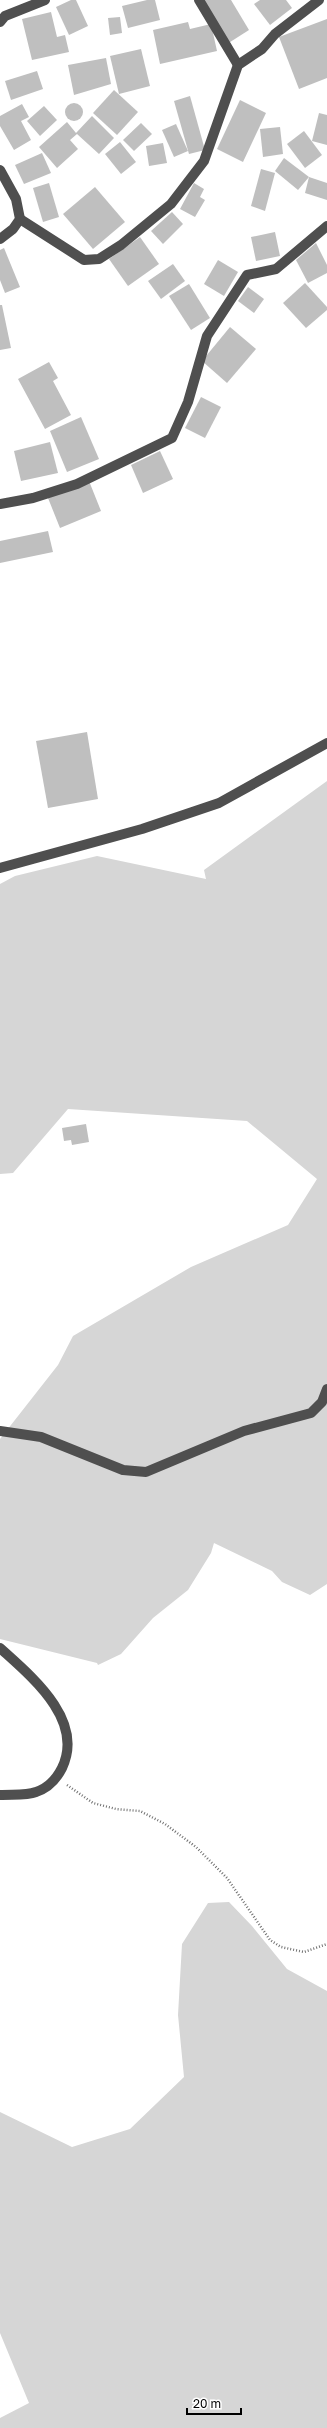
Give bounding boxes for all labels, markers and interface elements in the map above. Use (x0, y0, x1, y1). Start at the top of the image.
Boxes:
scale bar (187, 2390, 241, 2416)
text: 20 m (193, 2396, 221, 2411)

